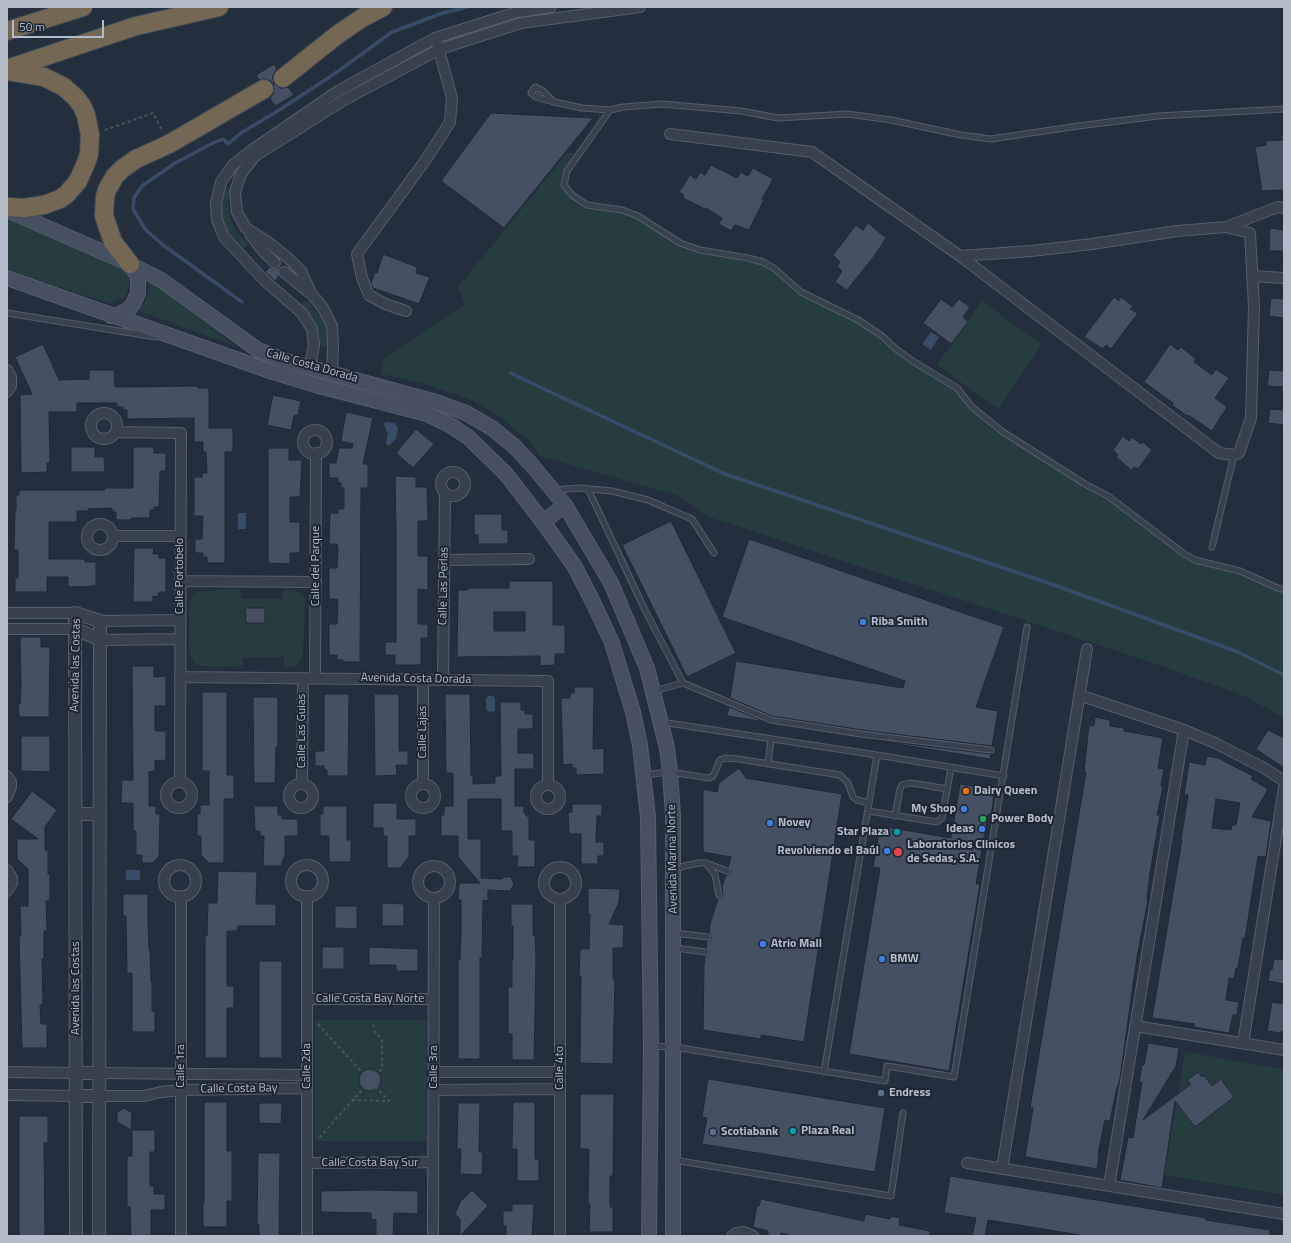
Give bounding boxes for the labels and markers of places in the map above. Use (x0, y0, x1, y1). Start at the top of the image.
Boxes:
place label: Riba Smith (871, 615, 928, 629)
marker: Riba Smith (858, 617, 868, 627)
place label: Dairy Queen (974, 784, 1037, 798)
marker: Dairy Queen (961, 786, 971, 796)
place label: My Shop (911, 802, 956, 816)
marker: My Shop (959, 804, 969, 814)
place label: Power Body (991, 812, 1053, 826)
marker: Power Body (978, 814, 988, 824)
place label: Novey (778, 816, 810, 830)
marker: Novey (765, 818, 775, 828)
place label: Ideas (946, 822, 974, 836)
marker: Ideas (977, 824, 987, 834)
place label: Star Plaza (837, 825, 889, 839)
marker: Star Plaza (892, 827, 902, 837)
place label: Laboratorios Clinicos de Sedas, S.A. (907, 838, 1015, 866)
place label: Revolviendo el Baúl (777, 844, 879, 858)
marker: Revolviendo el Baúl (882, 846, 892, 856)
marker: Laboratorios Clinicos de Sedas, S.A. (892, 846, 904, 858)
place label: Atrio Mall (771, 937, 822, 951)
marker: Atrio Mall (758, 939, 768, 949)
place label: BMW (890, 952, 919, 966)
marker: BMW (877, 954, 887, 964)
place label: Endress (889, 1086, 931, 1100)
marker: Endress (876, 1088, 886, 1098)
place label: Plaza Real (801, 1124, 854, 1138)
place label: Scotiabank (721, 1125, 778, 1139)
marker: Plaza Real (788, 1126, 798, 1136)
marker: Scotiabank (708, 1127, 718, 1137)

